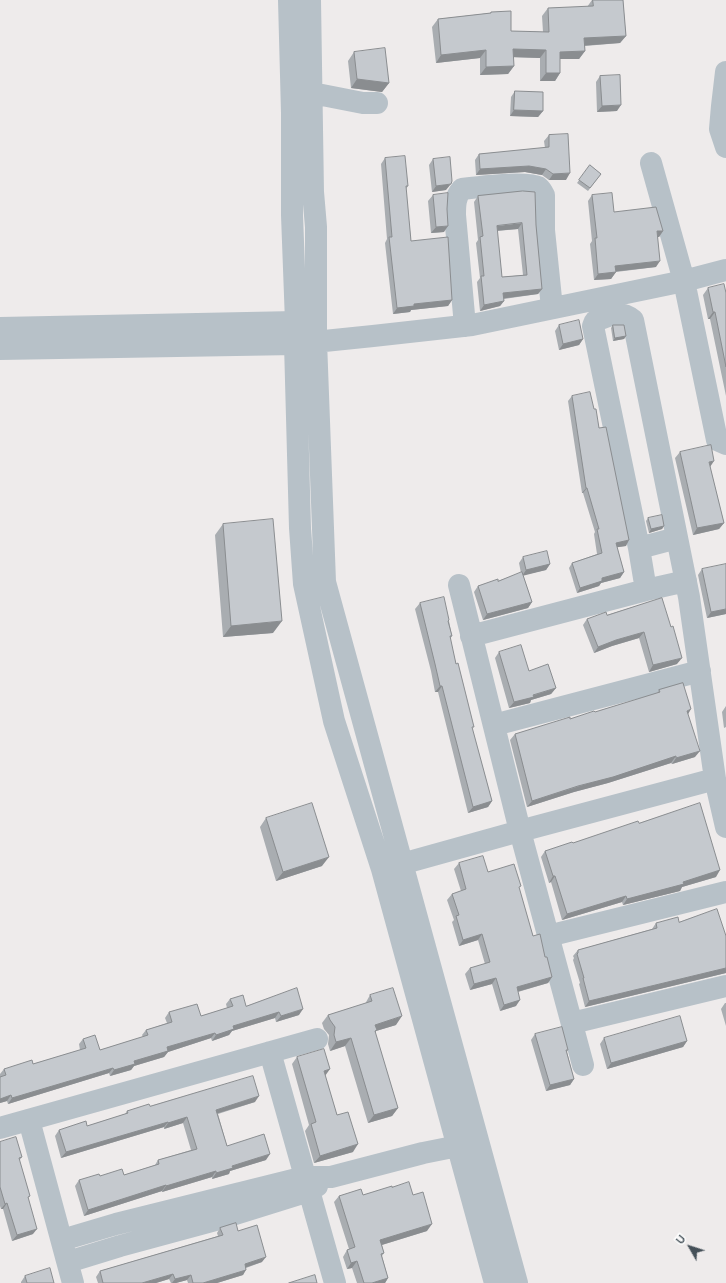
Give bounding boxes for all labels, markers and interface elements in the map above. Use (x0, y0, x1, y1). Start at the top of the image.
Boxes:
north arrow (670, 1227, 710, 1267)
text: U (673, 1232, 689, 1247)

